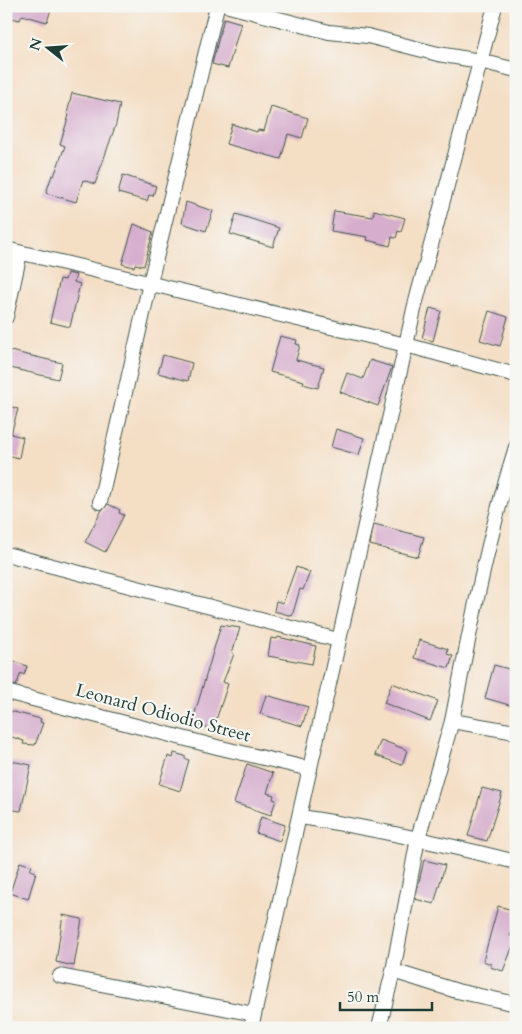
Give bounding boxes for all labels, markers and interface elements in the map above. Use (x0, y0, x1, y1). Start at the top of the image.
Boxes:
north arrow (22, 22, 72, 72)
text: N (25, 36, 47, 53)
street label: Leonard Odiodio Street (73, 678, 254, 748)
scale bar (340, 979, 432, 1011)
text: 50 m (347, 987, 379, 1007)

